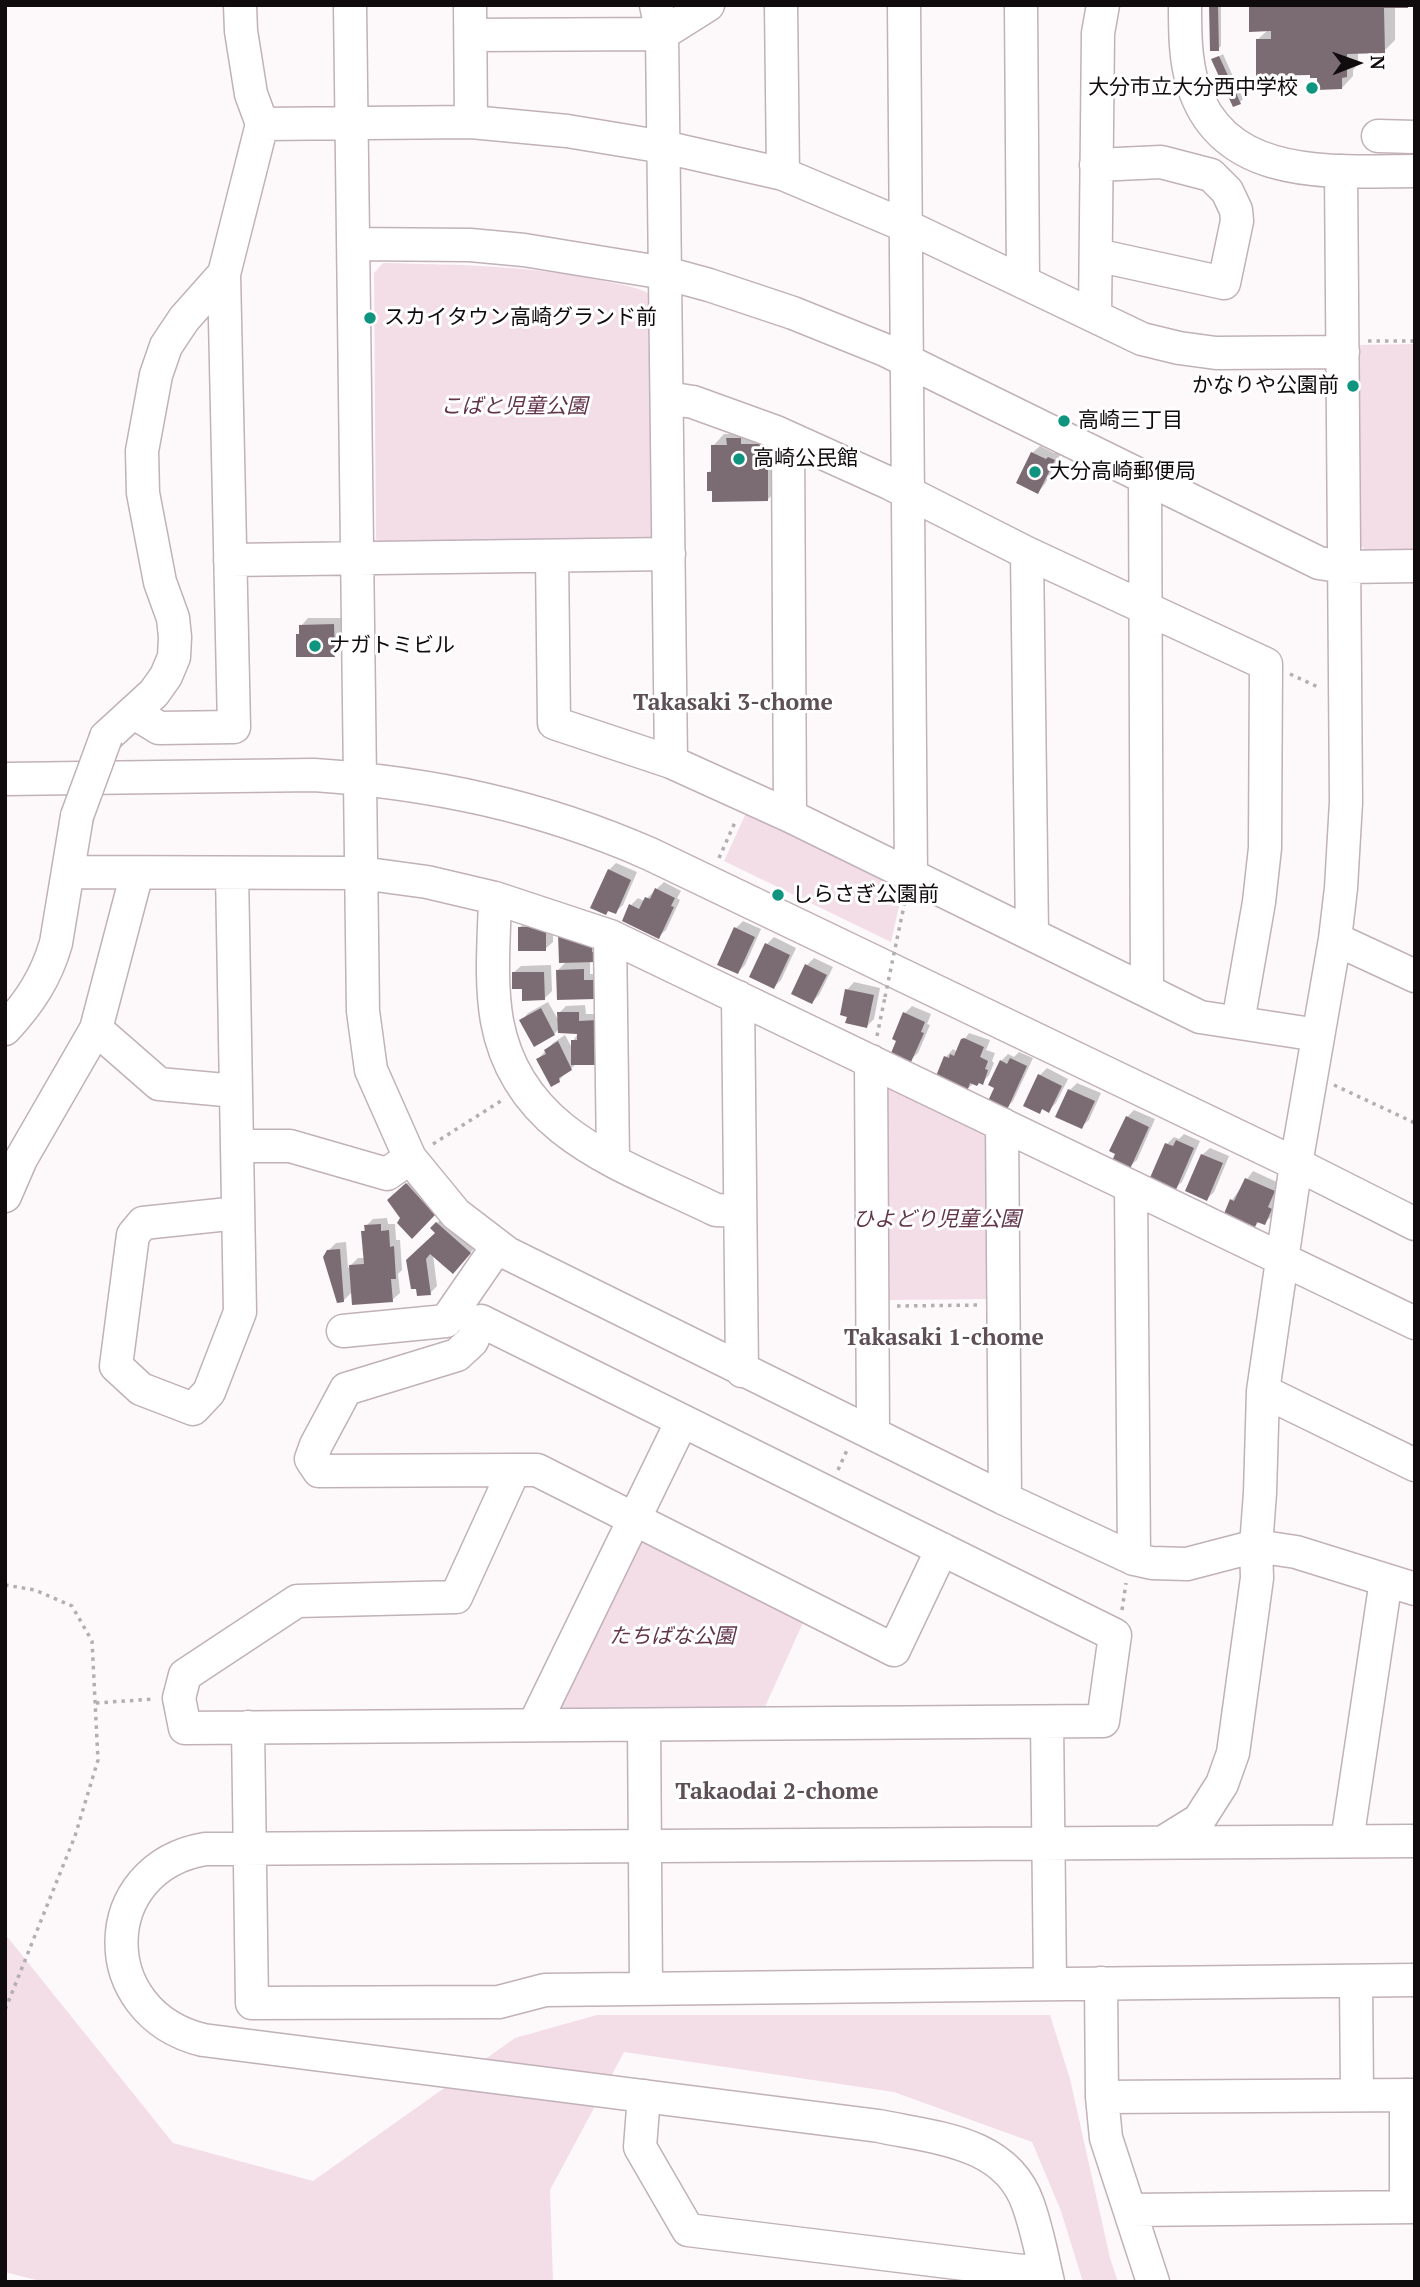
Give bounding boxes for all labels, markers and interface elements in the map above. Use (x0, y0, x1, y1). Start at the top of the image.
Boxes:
north arrow (1322, 28, 1392, 98)
text: N (1366, 55, 1391, 70)
place label: 大分市立大分西中学校 (1088, 75, 1298, 101)
marker: 大分市立大分西中学校 (1304, 80, 1320, 96)
place label: スカイタウン高崎グランド前 (384, 305, 657, 331)
marker: スカイタウン高崎グランド前 (362, 310, 378, 326)
place label: かなりや公園前 (1192, 373, 1339, 399)
marker: かなりや公園前 (1345, 378, 1361, 394)
park label: こばと児童公園 (441, 394, 587, 420)
place label: 高崎三丁目 (1078, 408, 1183, 434)
marker: 高崎三丁目 (1056, 413, 1072, 429)
place label: 高崎公民館 (753, 446, 858, 472)
marker: 高崎公民館 (731, 451, 747, 467)
place label: 大分高崎郵便局 (1049, 459, 1196, 485)
marker: 大分高崎郵便局 (1027, 464, 1043, 480)
place label: ナガトミビル (329, 633, 455, 659)
marker: ナガトミビル (307, 638, 323, 654)
district label: Takasaki 3-chome (633, 689, 833, 717)
place label: しらさぎ公園前 (792, 882, 939, 908)
marker: しらさぎ公園前 (770, 887, 786, 903)
park label: ひよどり児童公園 (853, 1207, 1021, 1233)
district label: Takasaki 1-chome (844, 1324, 1044, 1352)
park label: たちばな公園 (609, 1624, 735, 1650)
district label: Takaodai 2-chome (675, 1778, 879, 1806)

